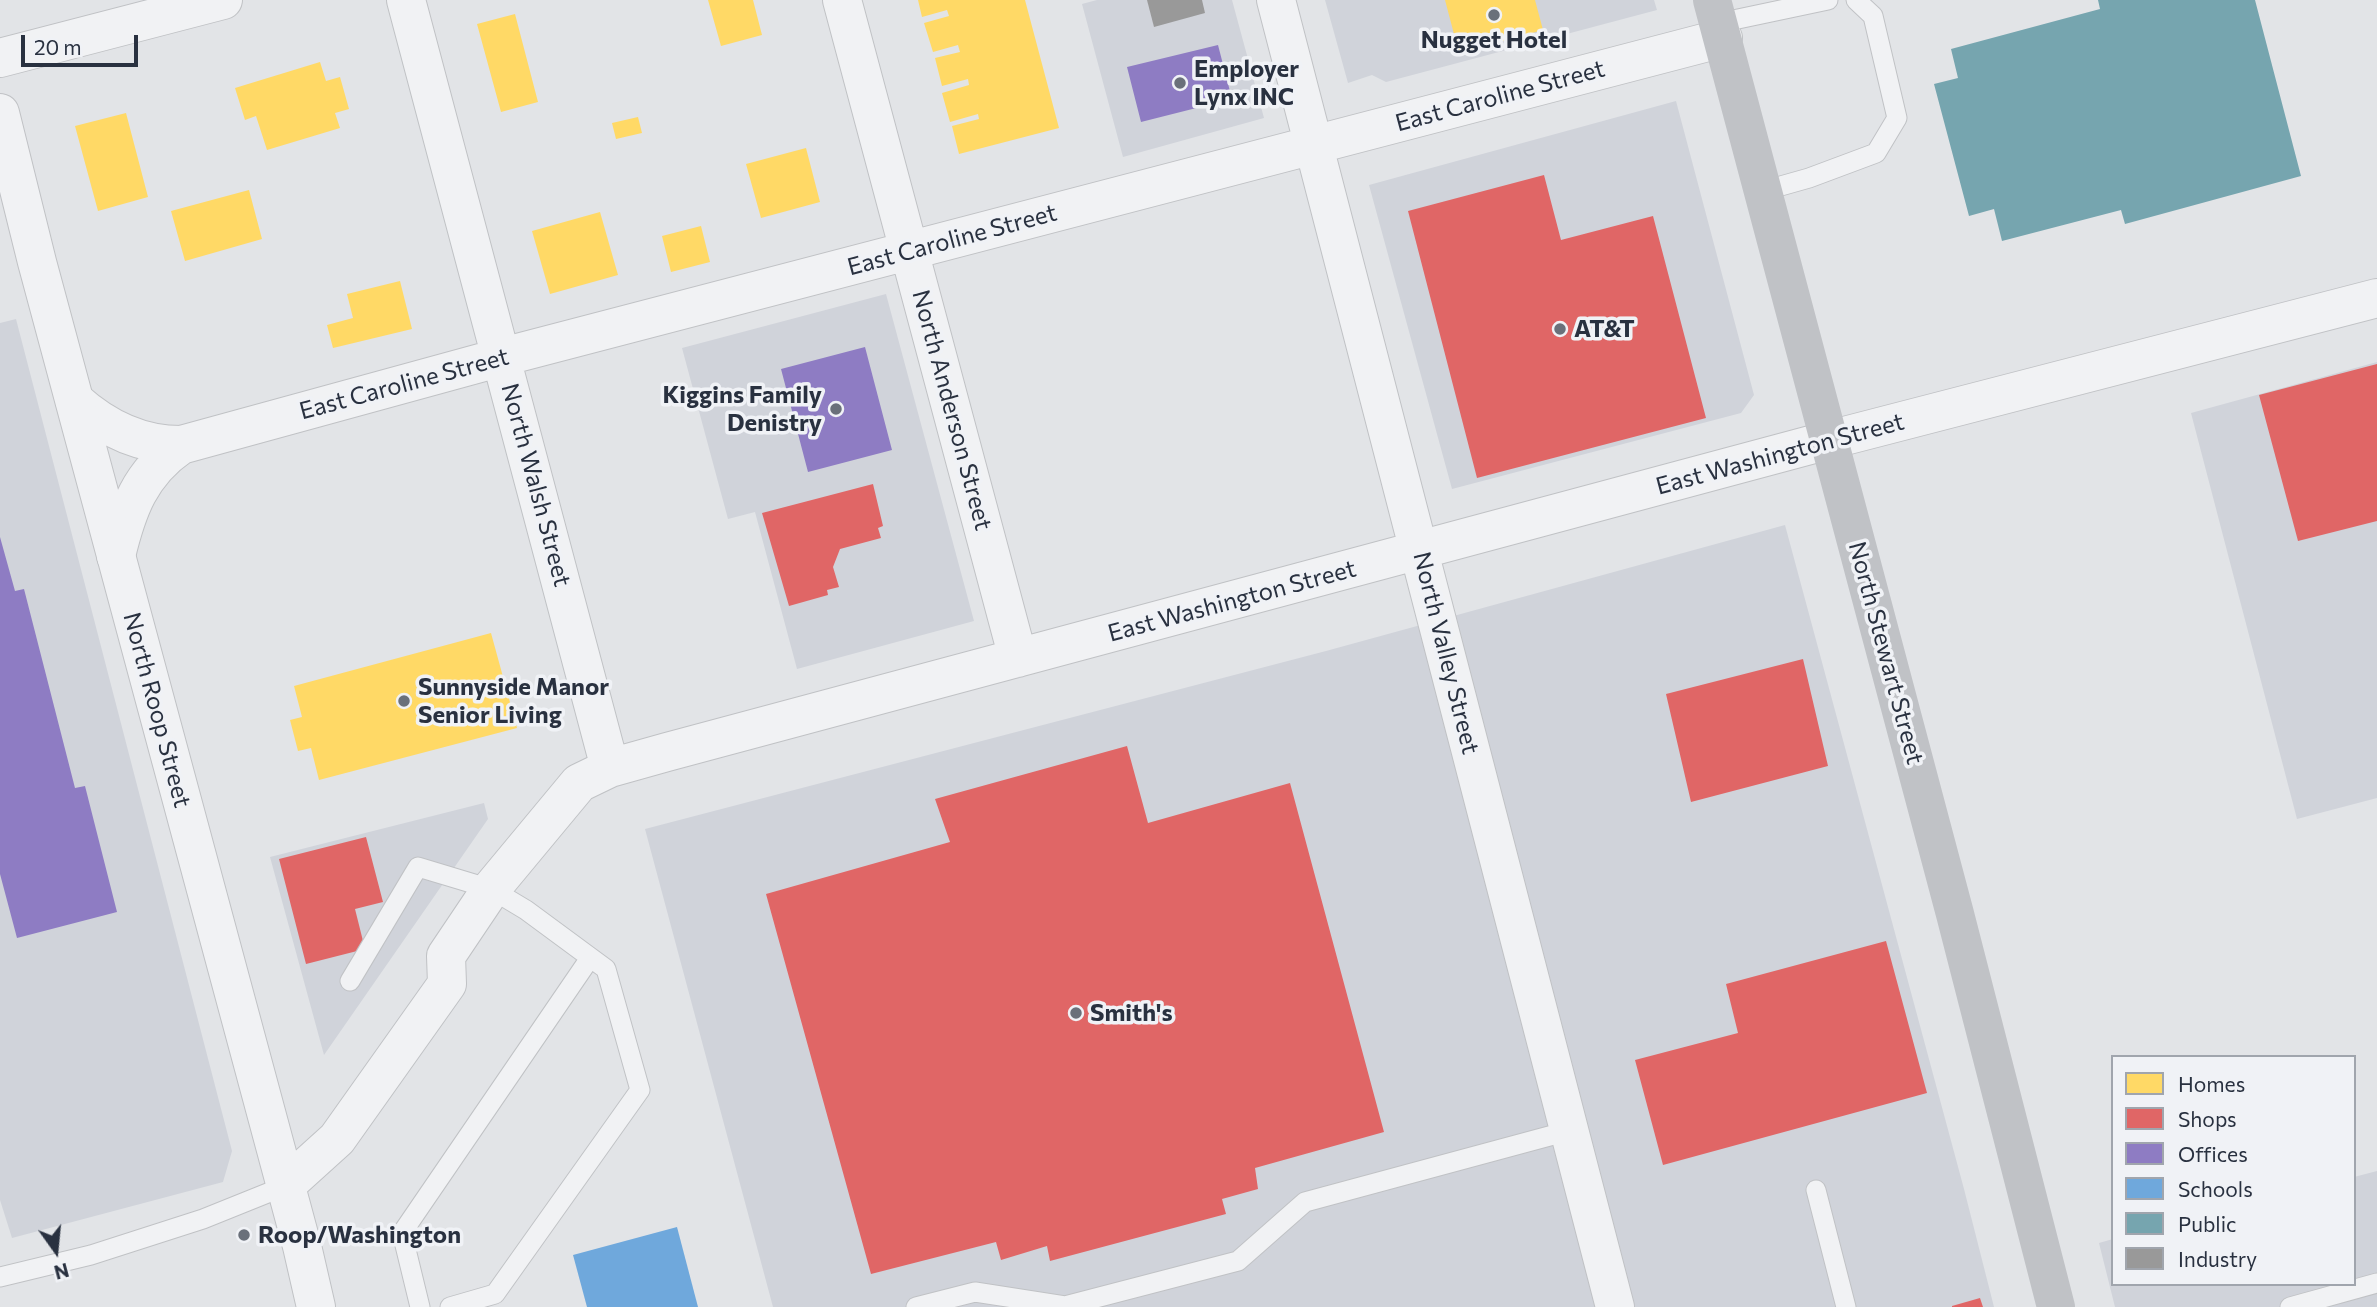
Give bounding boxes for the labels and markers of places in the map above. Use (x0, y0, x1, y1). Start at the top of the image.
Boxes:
marker: Nugget Hotel (1486, 7, 1502, 23)
place label: Nugget Hotel (1421, 26, 1567, 54)
place label: Employer Lynx INC (1194, 55, 1299, 111)
marker: Employer Lynx INC (1172, 75, 1188, 91)
place label: AT&T (1574, 315, 1635, 343)
marker: AT&T (1552, 321, 1568, 337)
place label: Kiggins Family Denistry (662, 381, 822, 437)
marker: Kiggins Family Denistry (828, 401, 844, 417)
place label: Sunnyside Manor Senior Living (418, 673, 609, 729)
marker: Sunnyside Manor Senior Living (396, 693, 412, 709)
place label: Smith's (1090, 999, 1173, 1027)
marker: Smith's (1068, 1005, 1084, 1021)
place label: Roop/Washington (258, 1221, 461, 1249)
marker: Roop/Washington (236, 1227, 252, 1243)

